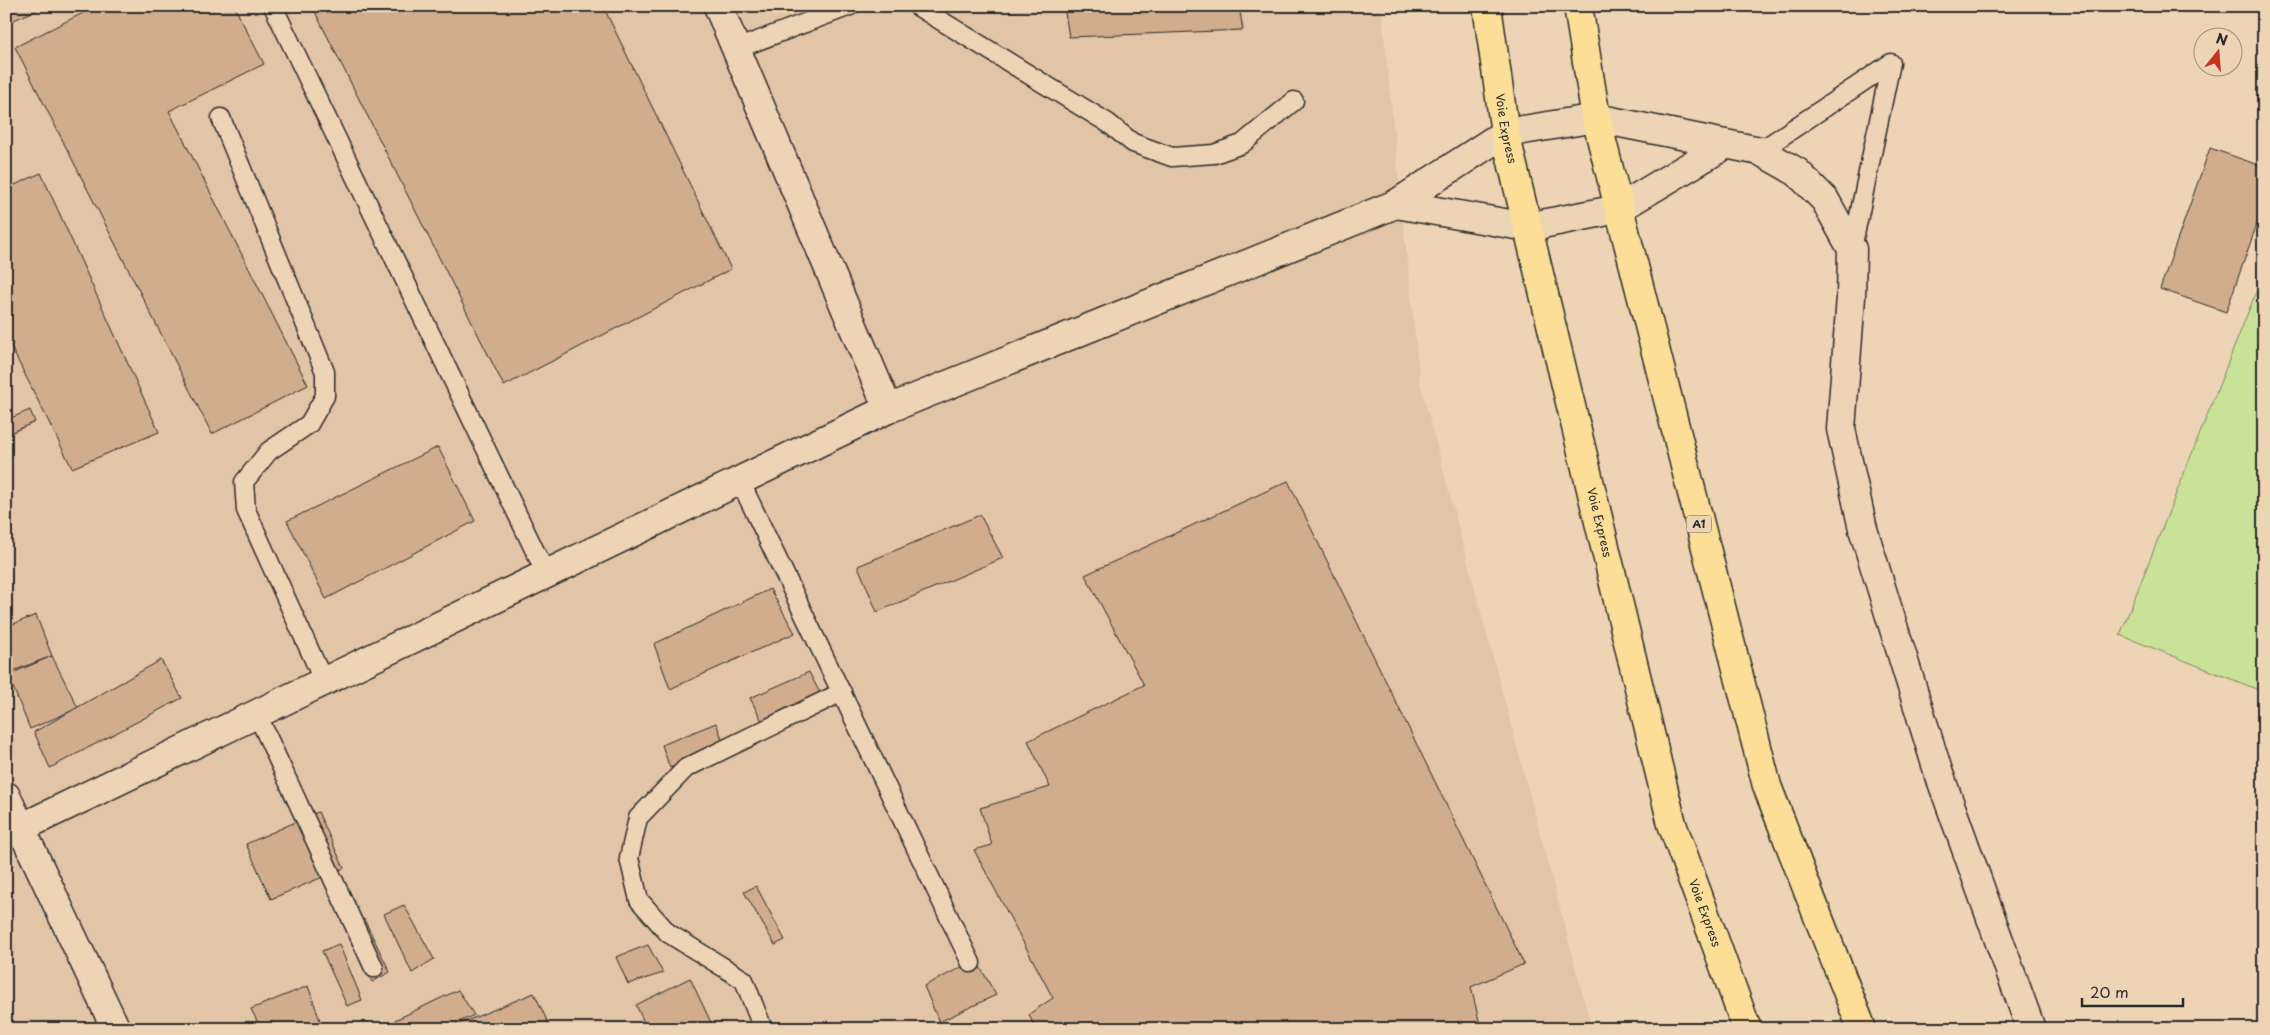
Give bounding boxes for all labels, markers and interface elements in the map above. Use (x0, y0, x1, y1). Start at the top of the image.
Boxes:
text: N (2214, 27, 2230, 51)
north arrow (2192, 28, 2242, 78)
street label: Voie Express (1491, 92, 1522, 166)
street label: Voie Express (1583, 486, 1617, 559)
road number: A1 (1686, 516, 1712, 532)
street label: Voie Express (1685, 876, 1726, 949)
scale bar (2082, 975, 2184, 1007)
text: 20 m (2090, 980, 2129, 1003)

